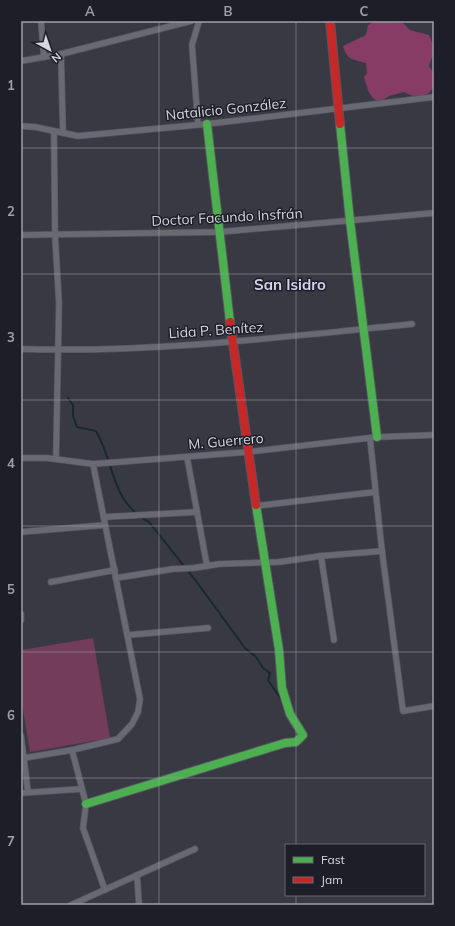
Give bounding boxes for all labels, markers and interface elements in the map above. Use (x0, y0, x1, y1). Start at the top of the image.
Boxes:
text: A (85, 3, 95, 19)
text: B (224, 3, 233, 19)
text: C (360, 3, 369, 19)
north arrow (30, 30, 70, 70)
text: N (49, 50, 64, 66)
text: 1 (7, 77, 15, 93)
street label: Natalicio González (165, 94, 287, 124)
text: 2 (7, 203, 15, 219)
street label: Doctor Facundo Insfrán (151, 204, 303, 230)
district label: San Isidro (254, 275, 326, 294)
street label: Lida P. Benítez (168, 318, 264, 342)
text: 3 (7, 329, 15, 345)
street label: M. Guerrero (188, 429, 264, 453)
text: 4 (7, 455, 15, 471)
text: 5 (7, 581, 15, 597)
text: 6 (7, 707, 15, 723)
text: 7 (7, 833, 15, 849)
legend (285, 844, 425, 896)
text: Fast (321, 852, 345, 867)
text: Jam (321, 872, 343, 887)

